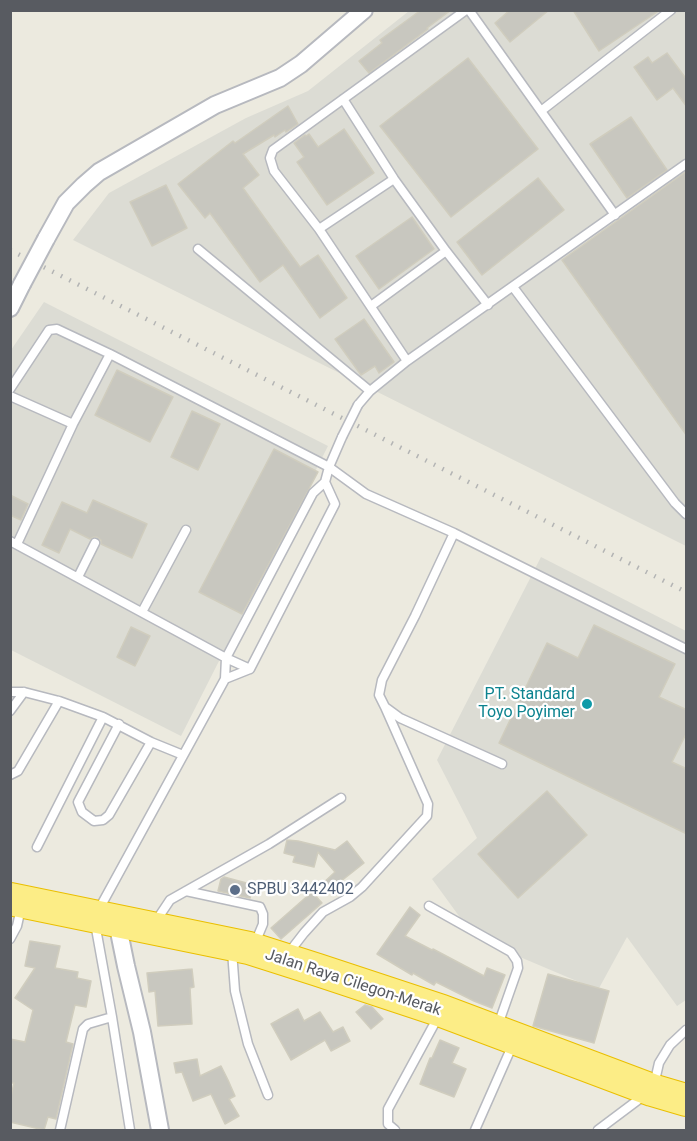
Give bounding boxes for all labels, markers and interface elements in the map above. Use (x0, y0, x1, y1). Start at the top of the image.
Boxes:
place label: PT. Standard Toyo Poyimer (478, 685, 575, 723)
marker: PT. Standard Toyo Poyimer (580, 697, 594, 711)
place label: SPBU 3442402 (247, 880, 354, 900)
marker: SPBU 3442402 (228, 883, 242, 897)
street label: Jalan Raya Cilegon-Merak (263, 945, 443, 1021)

